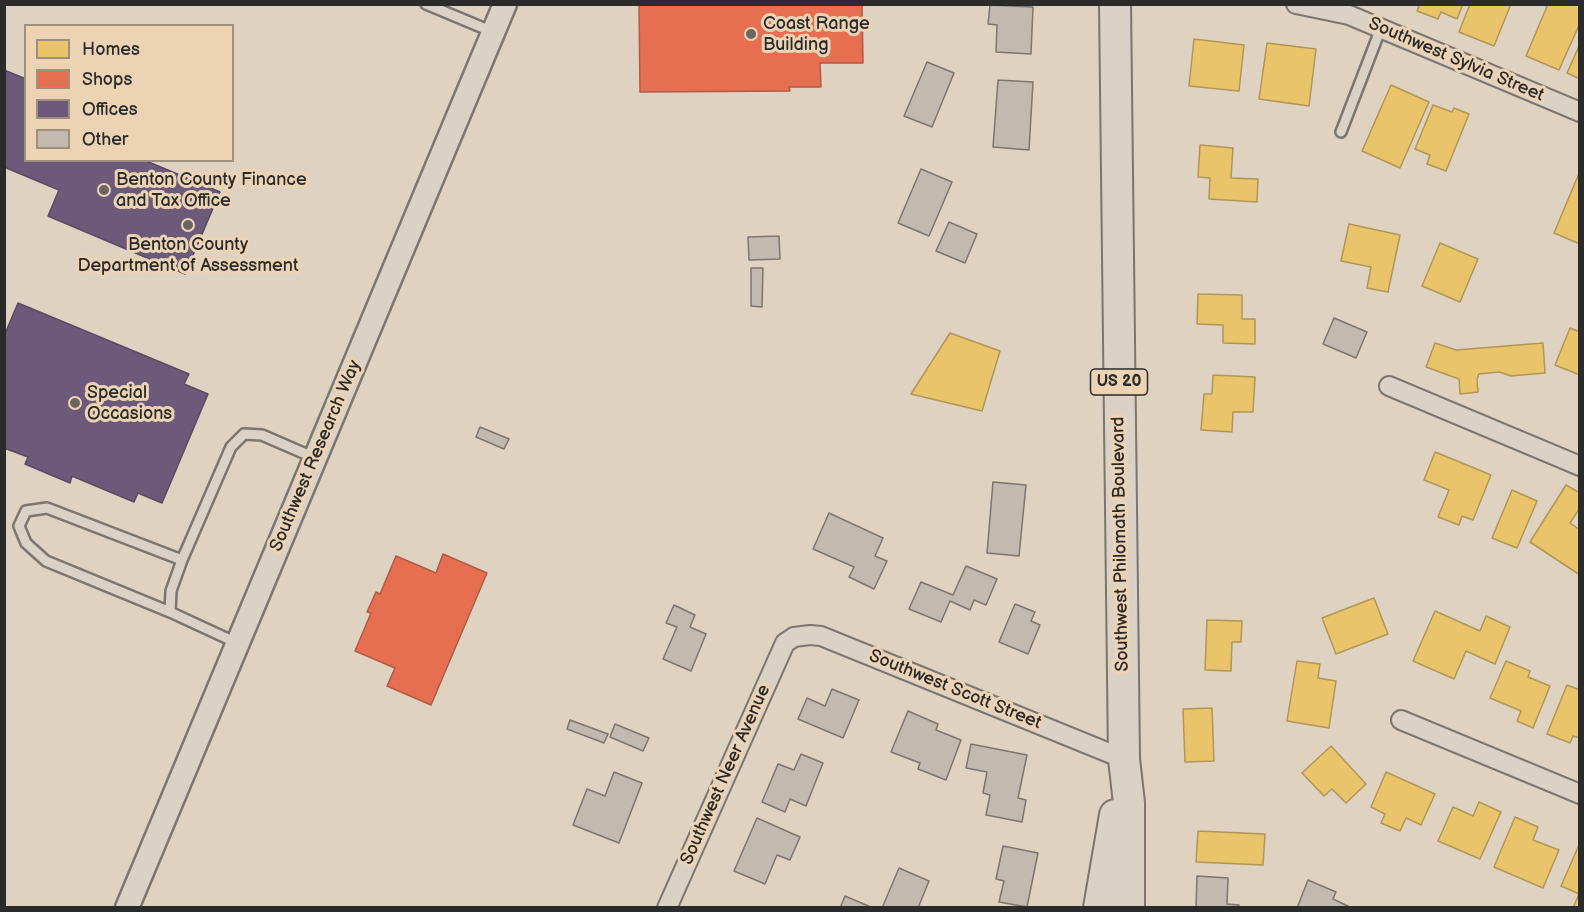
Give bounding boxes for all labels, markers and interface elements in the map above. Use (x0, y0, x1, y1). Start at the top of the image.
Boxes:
place label: Coast Range Building (763, 13, 870, 56)
street label: Southwest Sylvia Street (1365, 13, 1547, 107)
legend (24, 24, 234, 162)
marker: Coast Range Building (744, 27, 758, 41)
text: Homes (82, 39, 140, 60)
text: Shops (82, 69, 132, 90)
text: Offices (82, 99, 138, 120)
text: Other (82, 129, 128, 150)
place label: Benton County Finance and Tax Office (116, 169, 307, 212)
marker: Benton County Finance and Tax Office (97, 183, 111, 197)
marker: Benton County Department of Assessment (181, 218, 195, 232)
place label: Benton County Department of Assessment (78, 234, 298, 276)
street label: Southwest Research Way (266, 357, 366, 555)
road number: US 20 (1090, 369, 1148, 395)
place label: Special Occasions (87, 382, 172, 424)
marker: Special Occasions (68, 396, 82, 410)
street label: Southwest Philomath Boulevard (1108, 416, 1134, 672)
street label: Southwest Scott Street (866, 646, 1044, 734)
street label: Southwest Neer Avenue (677, 682, 775, 868)

